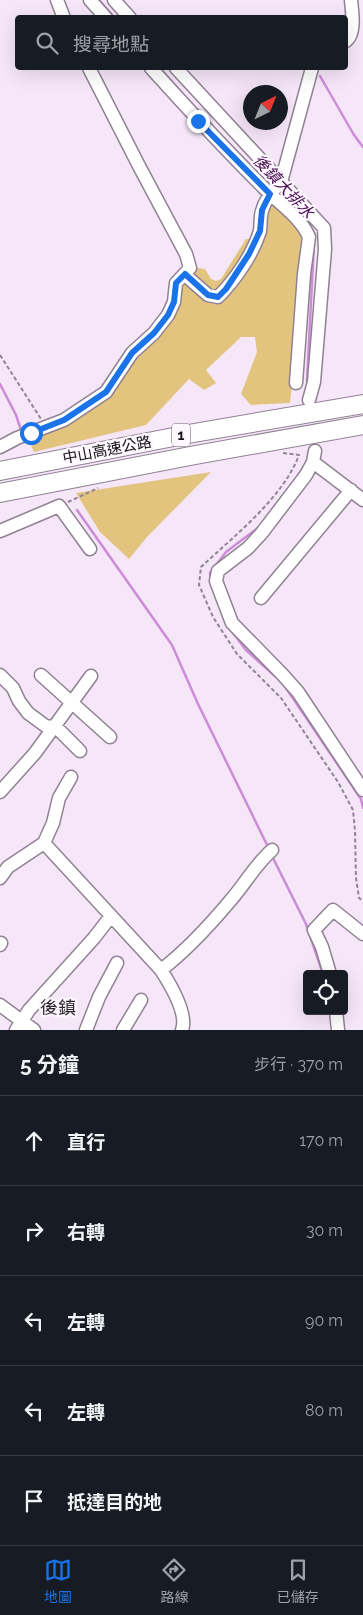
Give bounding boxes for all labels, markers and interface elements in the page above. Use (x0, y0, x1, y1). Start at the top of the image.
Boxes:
search box (15, 15, 348, 70)
icon: search (33, 29, 61, 57)
text: 搜尋地點 (73, 33, 149, 55)
north arrow (243, 85, 288, 130)
route end (187, 110, 210, 133)
water label: 後鎮大排水 (249, 151, 319, 223)
route start (20, 422, 43, 445)
road number: 1 (172, 424, 190, 446)
street label: 中山高速公路 (61, 433, 153, 467)
map controls (303, 970, 348, 1015)
button: locate (303, 970, 348, 1015)
district label: 後鎮 (40, 997, 76, 1018)
text: 5 分鐘 (20, 1052, 79, 1077)
text: 步行 · 370 m (254, 1055, 343, 1074)
icon: ahead (20, 1127, 48, 1155)
text: 直行 (67, 1131, 105, 1153)
text: 170 m (299, 1131, 343, 1150)
icon: right (20, 1217, 48, 1245)
text: 右轉 (67, 1221, 105, 1243)
text: 30 m (306, 1221, 343, 1240)
icon: left (20, 1307, 48, 1335)
text: 左轉 (67, 1311, 105, 1333)
text: 90 m (305, 1311, 343, 1330)
icon: left (20, 1397, 48, 1425)
text: 左轉 (67, 1401, 105, 1423)
text: 80 m (305, 1401, 343, 1420)
icon: arrive (20, 1487, 48, 1515)
text: 抵達目的地 (67, 1491, 162, 1513)
tab: 地圖 (44, 1556, 72, 1606)
tab: 路線 (160, 1556, 188, 1606)
tab: 已儲存 (277, 1556, 319, 1606)

